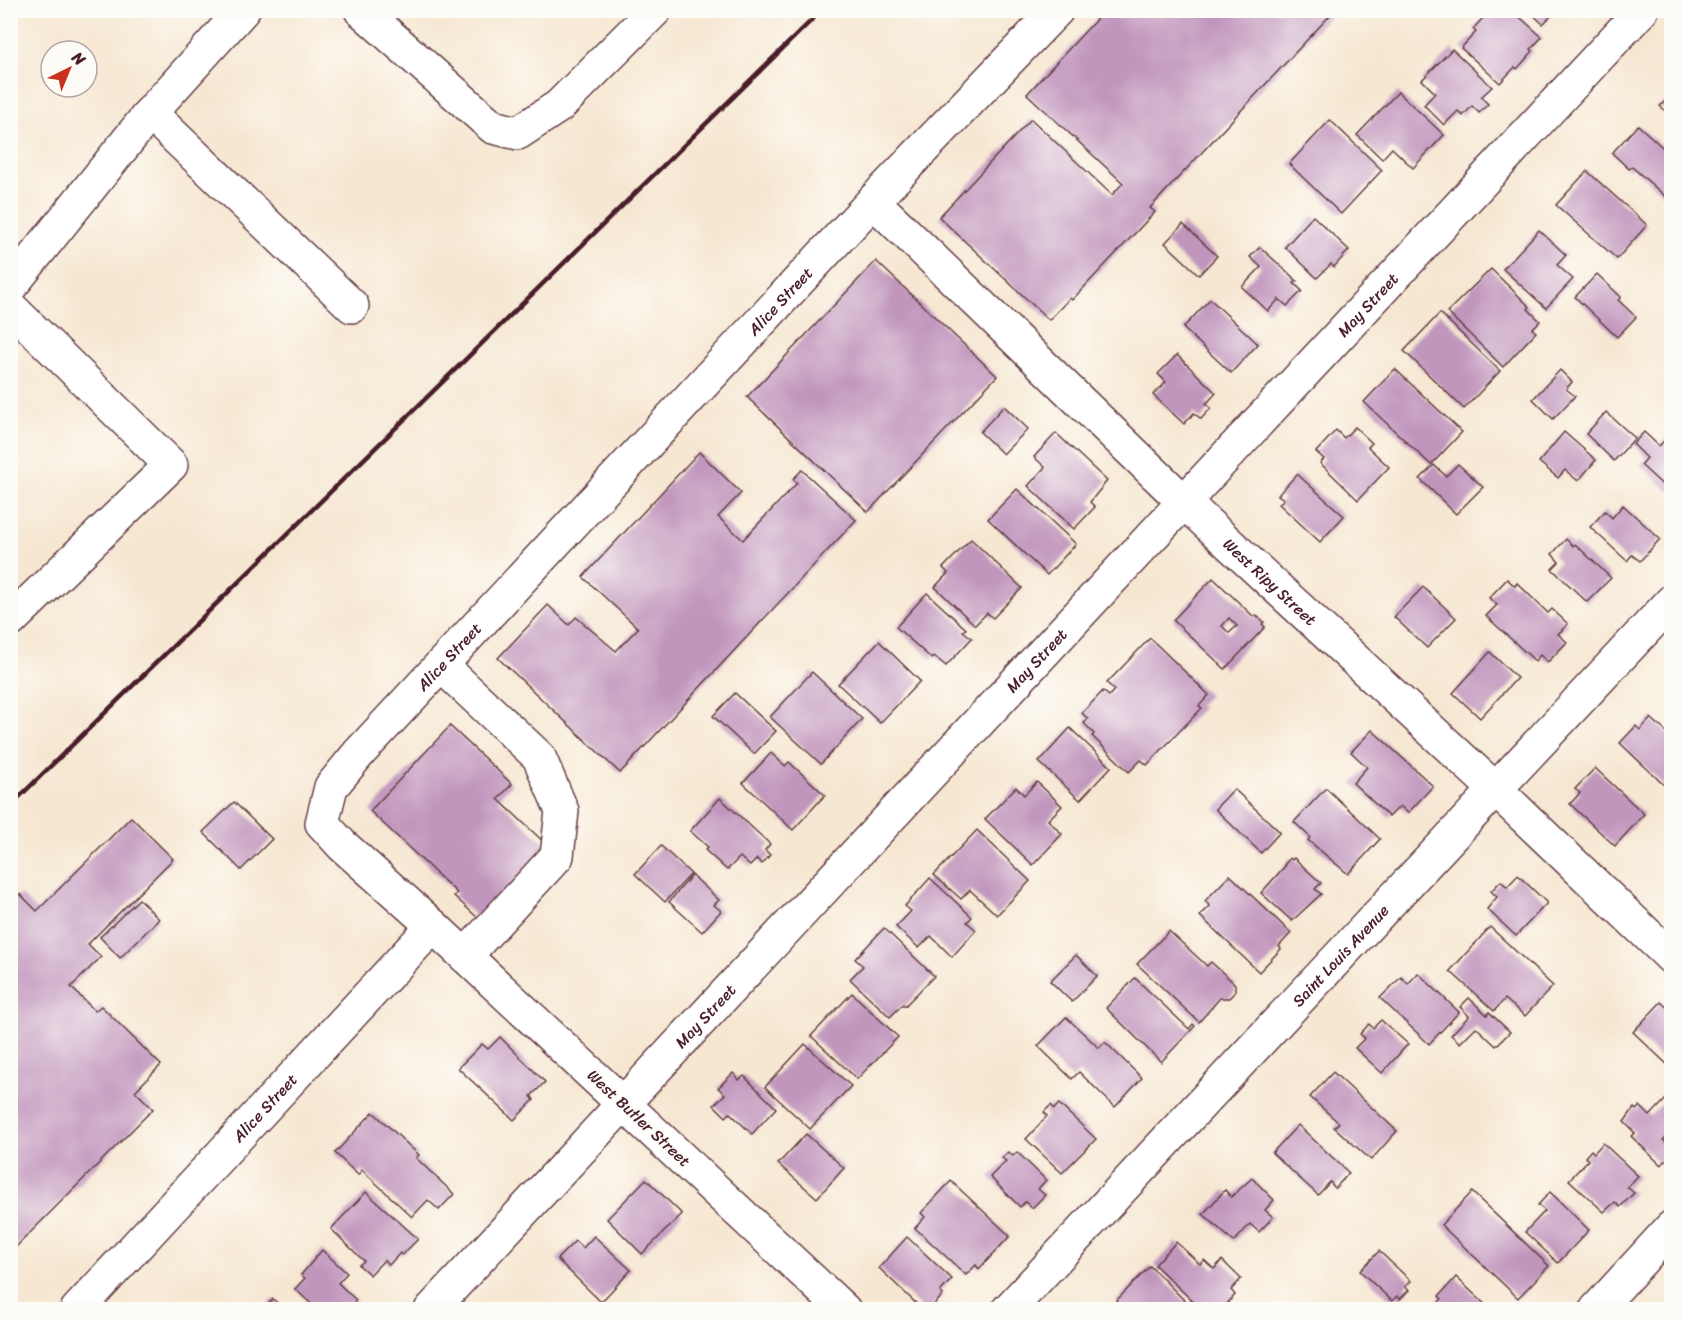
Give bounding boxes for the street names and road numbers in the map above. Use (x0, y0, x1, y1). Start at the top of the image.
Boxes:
street label: Alice Street (739, 260, 820, 343)
street label: May Street (1330, 265, 1405, 344)
street label: West Ripy Street (1216, 530, 1324, 633)
street label: Alice Street (408, 615, 489, 699)
street label: May Street (998, 621, 1074, 699)
street label: Saint Louis Avenue (1284, 897, 1396, 1014)
street label: May Street (667, 977, 743, 1055)
street label: West Butler Street (580, 1062, 698, 1174)
street label: Alice Street (224, 1066, 304, 1150)

